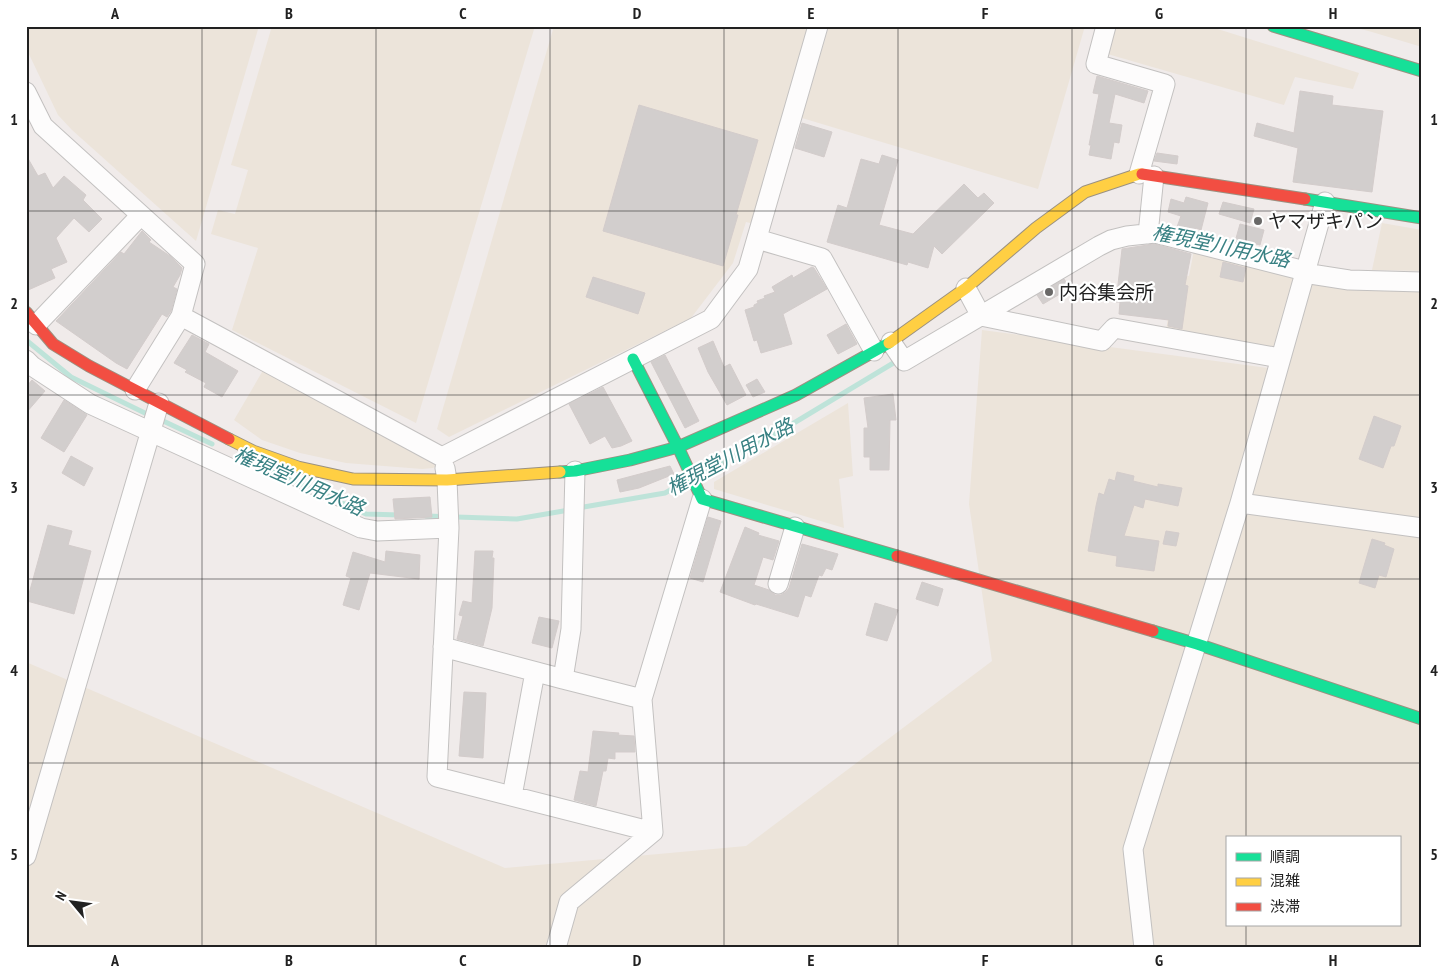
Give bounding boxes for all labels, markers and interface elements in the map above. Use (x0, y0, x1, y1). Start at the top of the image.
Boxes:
text: A (110, 3, 120, 23)
text: B (285, 3, 293, 23)
text: C (459, 3, 467, 23)
text: D (633, 3, 642, 23)
text: E (808, 3, 815, 23)
text: F (982, 3, 989, 23)
text: G (1155, 3, 1163, 23)
text: H (1329, 3, 1337, 23)
text: 1 (10, 109, 18, 129)
text: 1 (1430, 109, 1438, 129)
place label: ヤマザキパン (1268, 209, 1383, 233)
marker: ヤマザキパン (1252, 215, 1264, 227)
water label: 権現堂川用水路 (1150, 219, 1294, 274)
place label: 内谷集会所 (1059, 280, 1154, 304)
marker: 内谷集会所 (1043, 286, 1055, 298)
text: 2 (10, 293, 18, 313)
text: 2 (1430, 293, 1438, 313)
water label: 権現堂川用水路 (662, 412, 800, 501)
water label: 権現堂川用水路 (230, 441, 370, 522)
text: 3 (10, 477, 18, 497)
text: 3 (1430, 477, 1438, 497)
text: 4 (10, 660, 18, 680)
text: 4 (1430, 660, 1438, 680)
legend (1226, 836, 1400, 926)
text: 5 (10, 844, 18, 864)
text: 5 (1430, 844, 1438, 864)
text: 順調 (1270, 847, 1300, 866)
text: 混雑 (1270, 871, 1300, 890)
north arrow (48, 876, 98, 926)
text: N (51, 888, 70, 903)
text: 渋滞 (1270, 897, 1300, 916)
text: A (110, 950, 120, 970)
text: B (285, 950, 293, 970)
text: C (459, 950, 467, 970)
text: D (633, 950, 642, 970)
text: E (808, 950, 815, 970)
text: F (982, 950, 989, 970)
text: G (1155, 950, 1163, 970)
text: H (1329, 950, 1337, 970)

